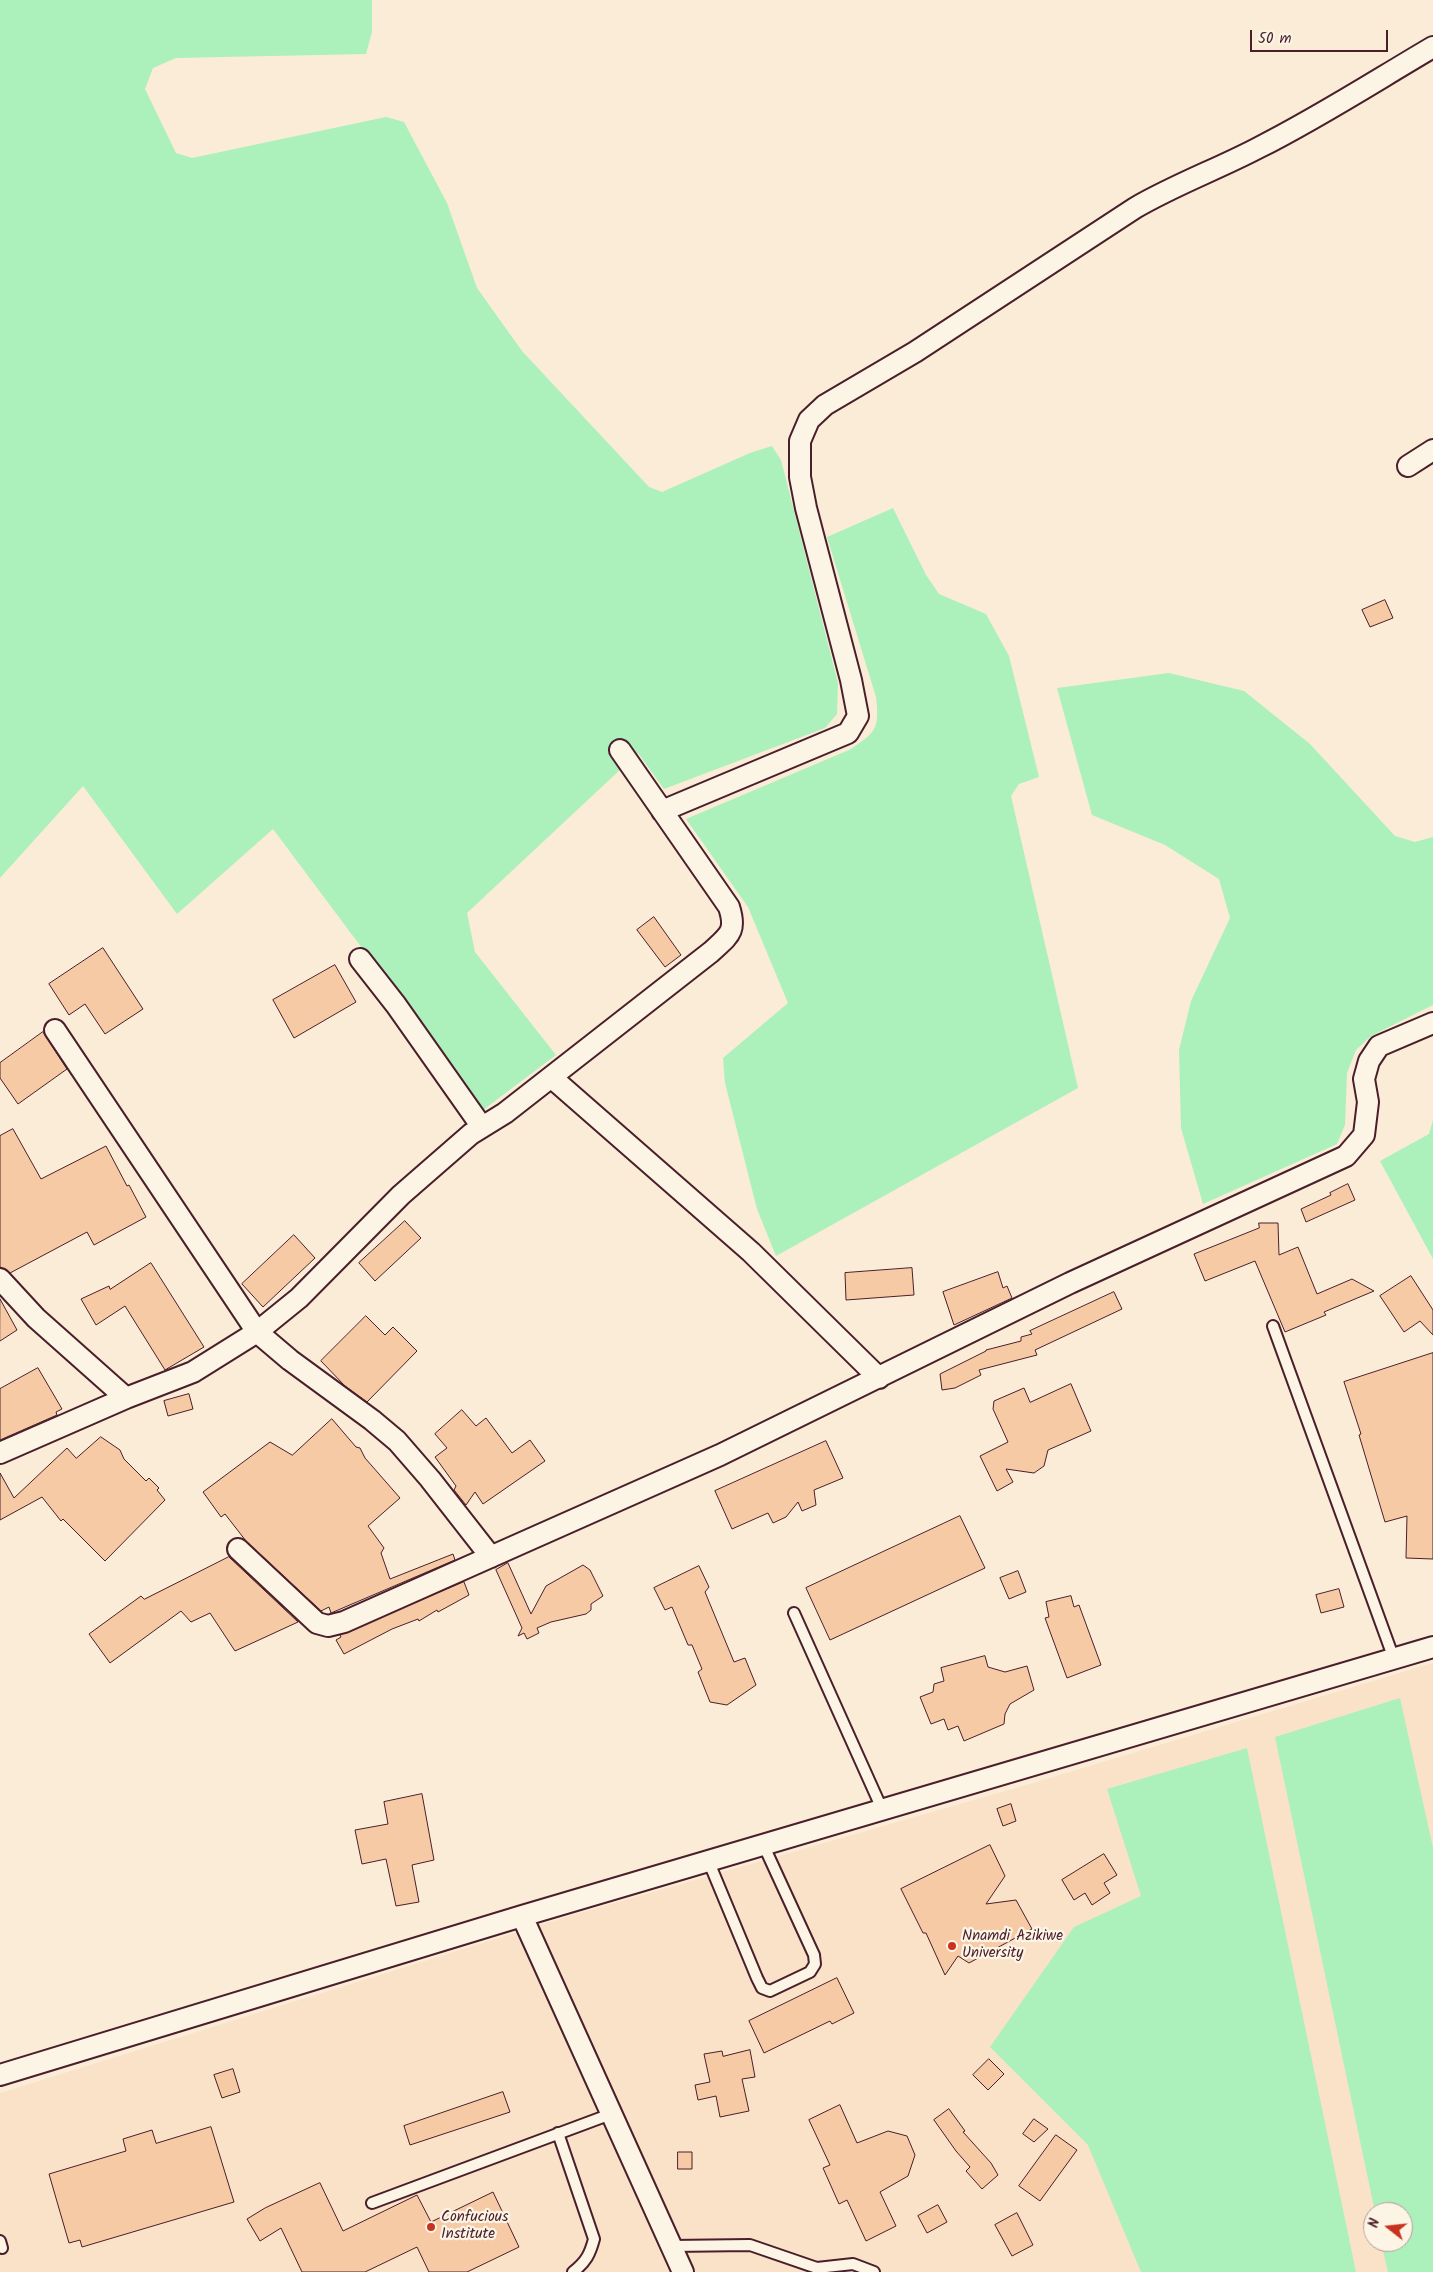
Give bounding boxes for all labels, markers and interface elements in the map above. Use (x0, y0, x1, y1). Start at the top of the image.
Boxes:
scale bar (1253, 20, 1390, 52)
text: 50 m (1258, 27, 1292, 51)
place label: Nnamdi Azikiwe University (962, 1928, 1063, 1963)
marker: Nnamdi Azikiwe University (946, 1940, 958, 1952)
north arrow (1363, 2202, 1413, 2252)
place label: Confucious Institute (441, 2209, 508, 2244)
text: N (1363, 2216, 1386, 2230)
marker: Confucious Institute (425, 2221, 437, 2233)

